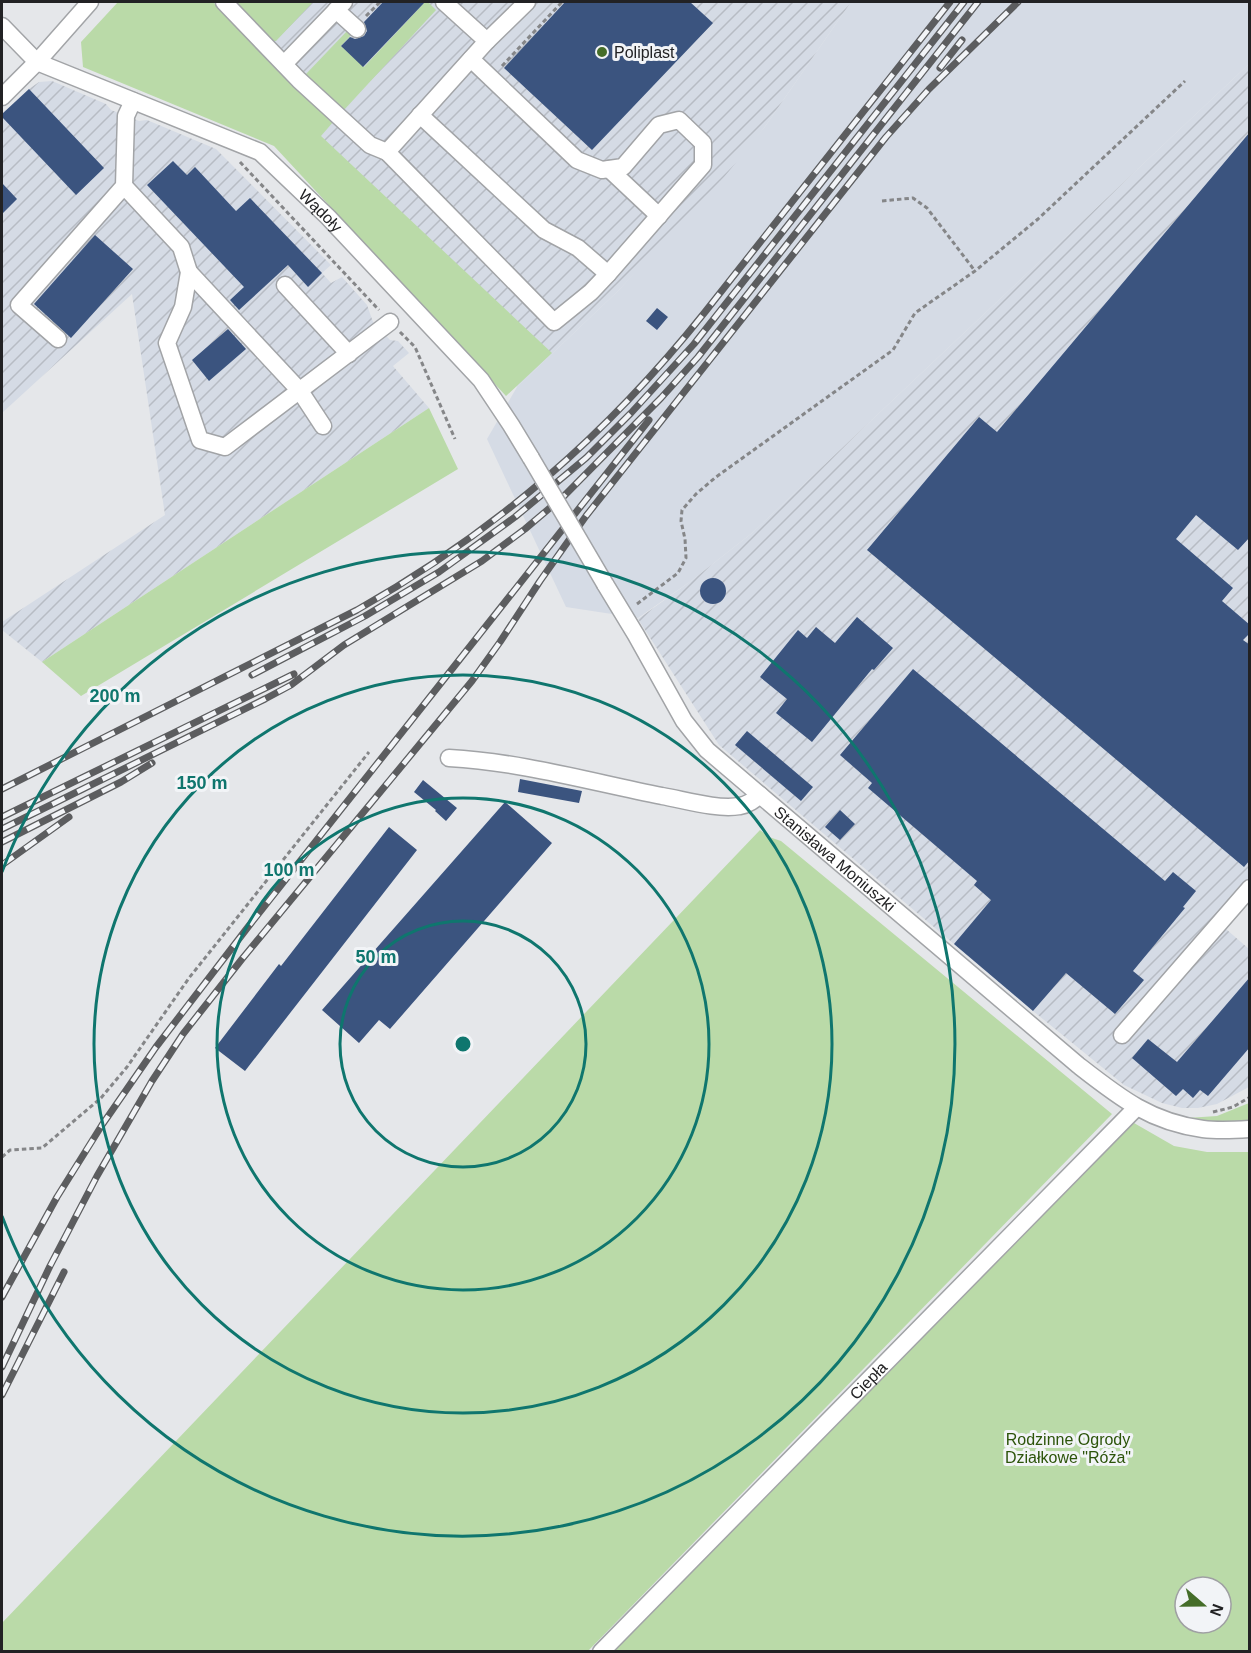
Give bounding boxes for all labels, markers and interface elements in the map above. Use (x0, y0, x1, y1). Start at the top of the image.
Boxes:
place label: Poliplast (614, 44, 675, 61)
marker: Poliplast (595, 45, 609, 59)
street label: Wądoły (296, 186, 346, 235)
text: 200 m (89, 686, 141, 706)
text: 150 m (176, 773, 228, 793)
street label: Stanisława Moniuszki (771, 803, 899, 915)
text: 100 m (263, 860, 315, 880)
text: 50 m (355, 947, 397, 967)
centre of rings (453, 1034, 473, 1054)
street label: Ciepła (846, 1358, 890, 1403)
park label: Rodzinne Ogrody Działkowe "Róża" (1005, 1431, 1131, 1466)
north arrow (1173, 1575, 1233, 1635)
text: N (1207, 1602, 1227, 1618)

